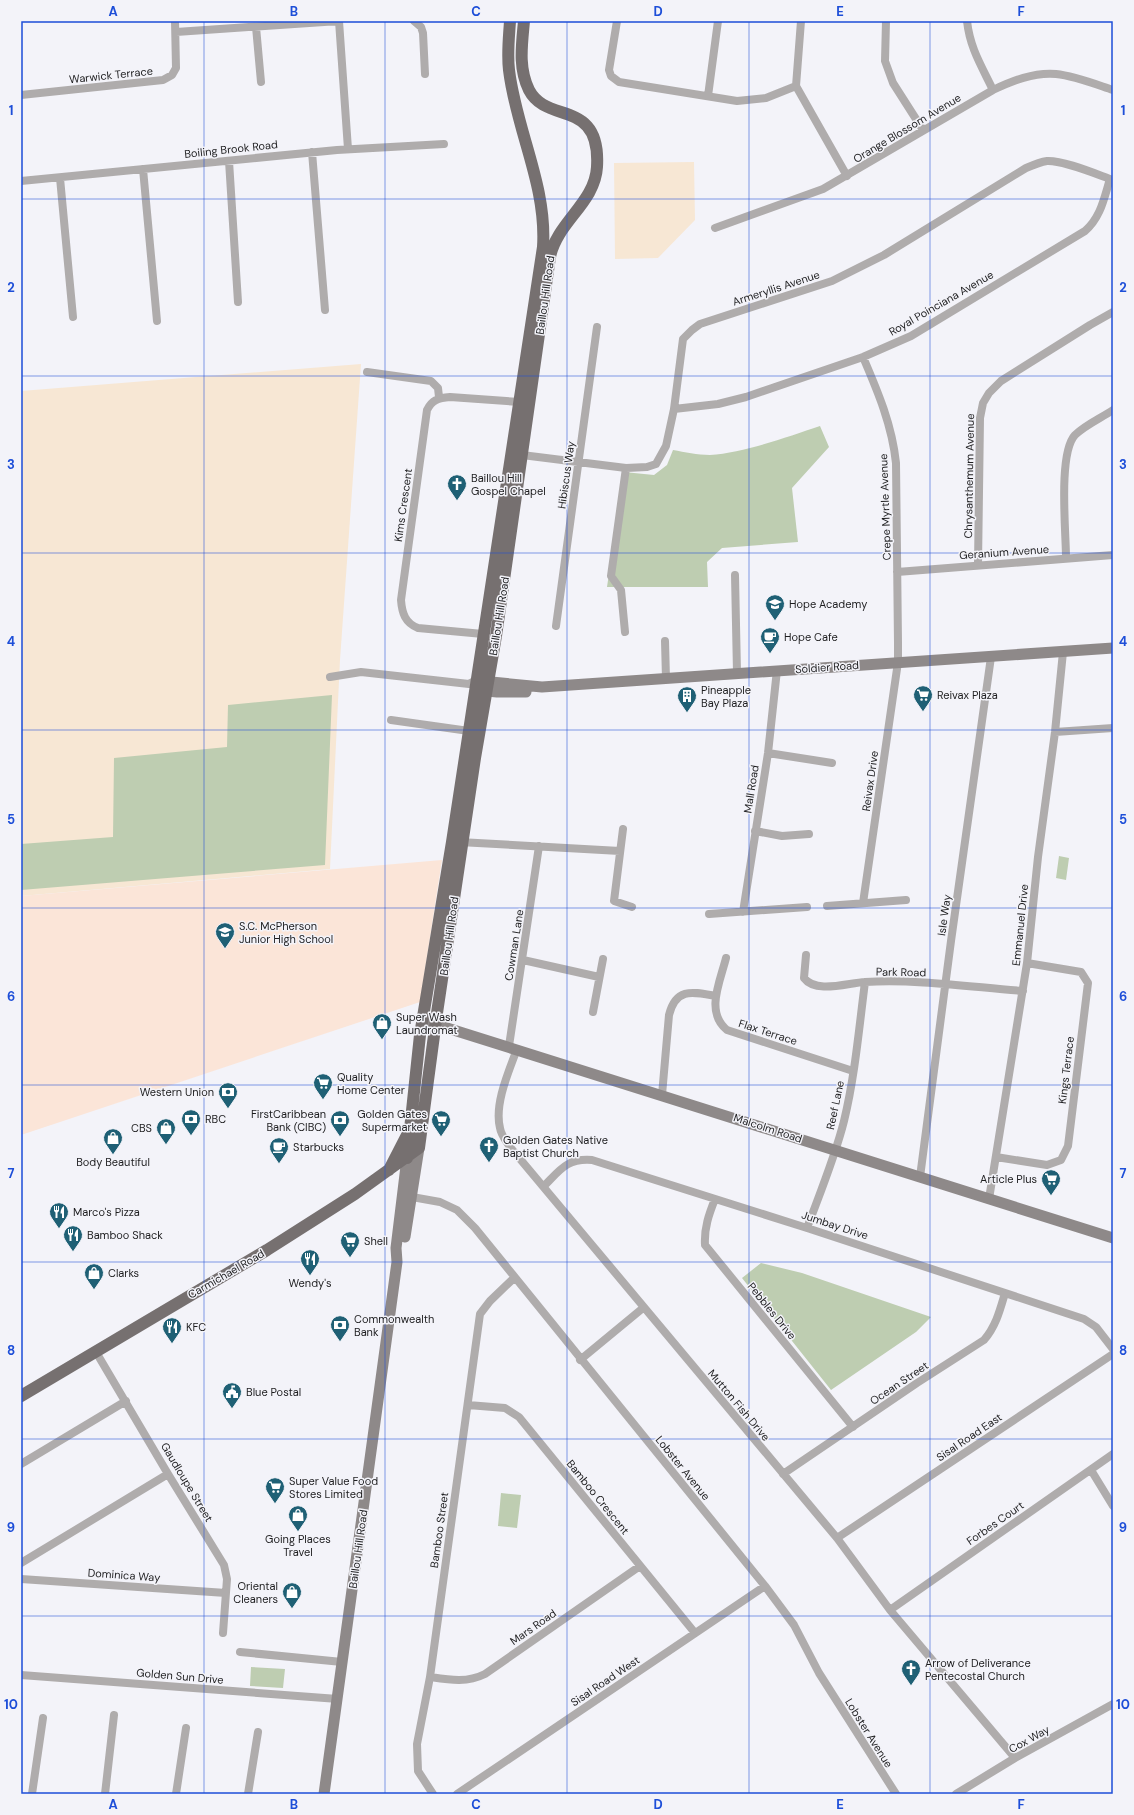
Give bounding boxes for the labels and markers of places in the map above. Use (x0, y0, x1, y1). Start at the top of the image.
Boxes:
place label: Baillou Hill Gospel Chapel (471, 471, 546, 498)
church icon: Baillou Hill Gospel Chapel (446, 473, 468, 501)
school or university icon: Hope Academy (764, 593, 786, 621)
place label: Hope Academy (789, 597, 867, 611)
cafe icon: Hope Cafe (759, 626, 781, 654)
place label: Hope Cafe (784, 630, 838, 644)
place label: Pineapple Bay Plaza (701, 683, 751, 710)
supermarket icon: Reivax Plaza (912, 684, 934, 712)
building icon: Pineapple Bay Plaza (676, 685, 698, 713)
place label: Reivax Plaza (937, 688, 998, 702)
place label: S.C. McPherson Junior High School (239, 919, 333, 946)
school or university icon: S.C. McPherson Junior High School (214, 921, 236, 949)
place label: Super Wash Laundromat (396, 1010, 458, 1037)
shop icon: Super Wash Laundromat (371, 1012, 393, 1040)
place label: Quality Home Center (337, 1070, 405, 1097)
supermarket icon: Quality Home Center (312, 1072, 334, 1100)
bank icon: Western Union (217, 1081, 239, 1109)
place label: Western Union (140, 1085, 214, 1099)
place label: FirstCaribbean Bank (CIBC) (251, 1107, 326, 1134)
place label: Golden Gates Supermarket (357, 1107, 427, 1134)
bank icon: RBC (180, 1108, 202, 1136)
bank icon: FirstCaribbean Bank (CIBC) (329, 1109, 351, 1137)
supermarket icon: Golden Gates Supermarket (430, 1109, 452, 1137)
place label: RBC (205, 1112, 226, 1126)
shop icon: CBS (155, 1117, 177, 1145)
place label: CBS (131, 1121, 152, 1135)
shop icon: Body Beautiful (102, 1127, 124, 1155)
place label: Golden Gates Native Baptist Church (503, 1133, 608, 1160)
church icon: Golden Gates Native Baptist Church (478, 1135, 500, 1163)
cafe icon: Starbucks (268, 1136, 290, 1164)
place label: Starbucks (293, 1140, 344, 1154)
place label: Body Beautiful (76, 1155, 150, 1169)
supermarket icon: Article Plus (1040, 1168, 1062, 1196)
place label: Article Plus (980, 1172, 1037, 1186)
restaurant icon: Marco's Pizza (48, 1201, 70, 1229)
place label: Marco's Pizza (73, 1205, 140, 1219)
restaurant icon: Bamboo Shack (62, 1224, 84, 1252)
place label: Bamboo Shack (87, 1228, 163, 1242)
supermarket icon: Shell (339, 1230, 361, 1258)
place label: Shell (364, 1234, 388, 1248)
restaurant icon: Wendy's (299, 1248, 321, 1276)
shop icon: Clarks (83, 1262, 105, 1290)
place label: Clarks (108, 1266, 139, 1280)
place label: Wendy's (289, 1276, 331, 1290)
place label: Commonwealth Bank (354, 1312, 434, 1339)
bank icon: Commonwealth Bank (329, 1314, 351, 1342)
restaurant icon: KFC (161, 1316, 183, 1344)
place label: KFC (186, 1320, 206, 1334)
public building icon: Blue Postal (221, 1381, 243, 1409)
place label: Blue Postal (246, 1385, 301, 1399)
place label: Super Value Food Stores Limited (289, 1474, 378, 1501)
supermarket icon: Super Value Food Stores Limited (264, 1476, 286, 1504)
shop icon: Going Places Travel (287, 1504, 309, 1532)
place label: Going Places Travel (265, 1532, 331, 1559)
place label: Oriental Cleaners (233, 1579, 278, 1606)
shop icon: Oriental Cleaners (281, 1581, 303, 1609)
place label: Arrow of Deliverance Pentecostal Church (925, 1656, 1031, 1683)
church icon: Arrow of Deliverance Pentecostal Church (900, 1658, 922, 1686)

